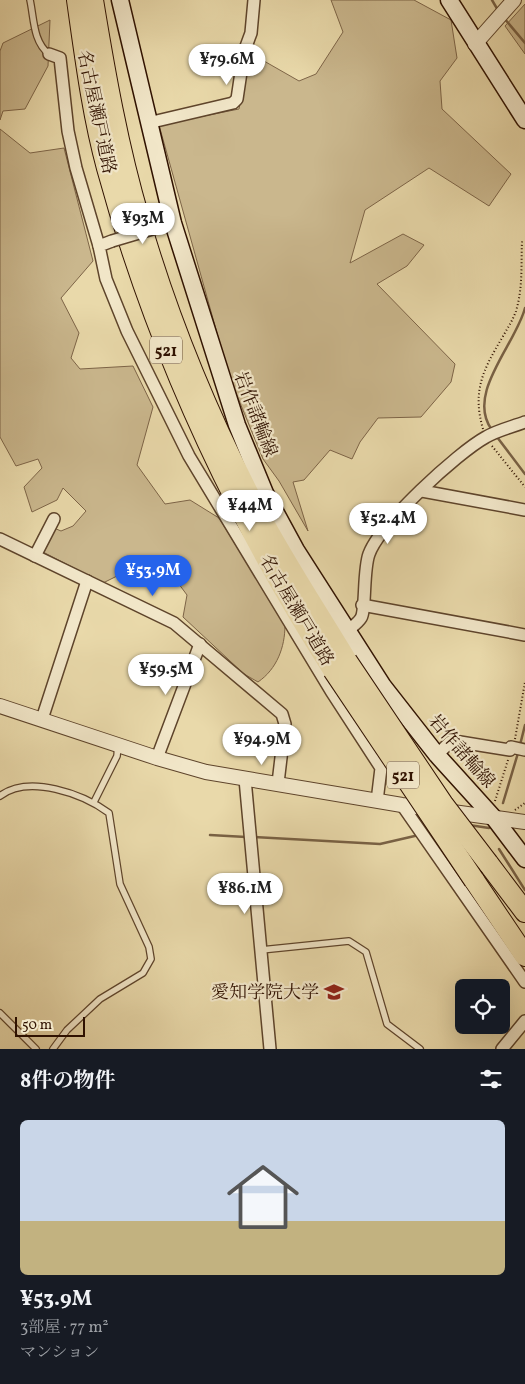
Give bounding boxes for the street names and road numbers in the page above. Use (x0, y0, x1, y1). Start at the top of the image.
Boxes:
street label: 名古屋瀬戸道路 (70, 48, 121, 177)
road number: 521 (150, 336, 182, 364)
street label: 岩作諸輪線 (227, 368, 282, 461)
street label: 名古屋瀬戸道路 (253, 550, 339, 671)
street label: 岩作諸輪線 (422, 710, 500, 794)
road number: 521 (387, 762, 419, 788)

